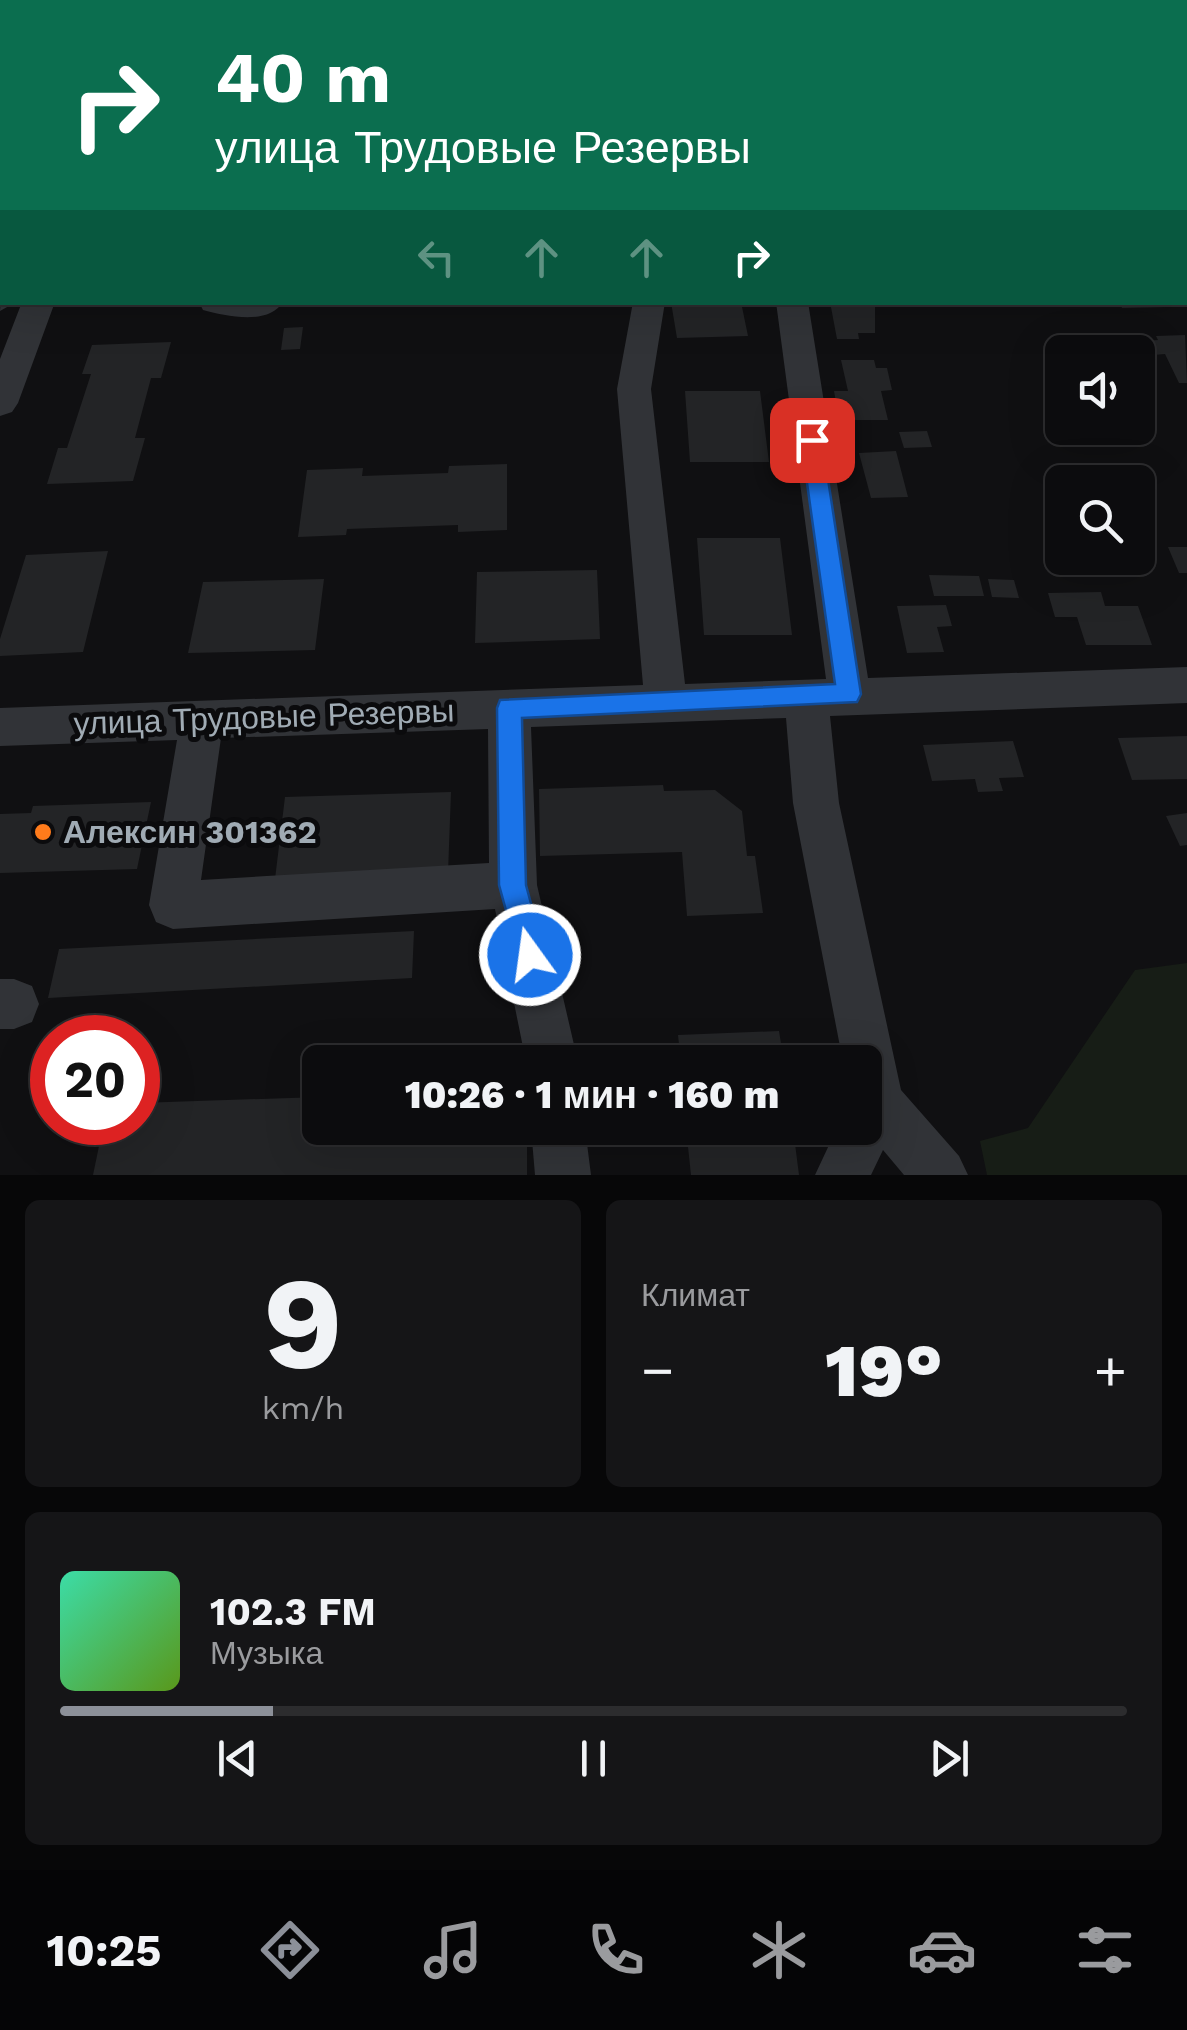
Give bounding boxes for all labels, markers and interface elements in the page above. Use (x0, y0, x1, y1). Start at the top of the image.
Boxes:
text: 40 m (215, 37, 391, 119)
icon: right (50, 40, 180, 170)
text: улица Трудовые Резервы (215, 121, 751, 174)
icon: left (409, 230, 464, 285)
icon: ahead (514, 230, 569, 285)
icon: ahead (619, 230, 674, 285)
icon: right (724, 230, 779, 285)
map controls (1045, 335, 1155, 575)
button: sound (1045, 335, 1155, 445)
pin (770, 398, 855, 483)
icon: arrive (785, 413, 840, 468)
button: search (1045, 465, 1155, 575)
street label: улица Трудовые Резервы (73, 691, 455, 743)
place label: Алексин 301362 (63, 813, 317, 851)
marker: Алексин 301362 (32, 821, 54, 843)
position arrow (478, 903, 582, 1007)
speed limit sign: 20 (30, 1015, 160, 1145)
text: 10:26 · 1 мин · 160 m (405, 1073, 779, 1117)
text: 9 (263, 1247, 343, 1400)
text: Климат (641, 1276, 750, 1314)
text: 19° (825, 1326, 943, 1414)
text: − (641, 1338, 674, 1402)
text: + (1094, 1338, 1127, 1402)
text: km/h (262, 1389, 344, 1427)
text: 102.3 FM (210, 1590, 376, 1634)
text: Музыка (210, 1634, 323, 1672)
icon: previous (210, 1731, 265, 1786)
icon: pause (566, 1731, 621, 1786)
icon: next (922, 1731, 977, 1786)
icon: directions (255, 1915, 325, 1985)
icon: music (418, 1915, 488, 1985)
icon: phone (581, 1915, 651, 1985)
icon: climate (744, 1915, 814, 1985)
icon: car (907, 1915, 977, 1985)
icon: filters (1070, 1915, 1140, 1985)
text: 10:25 (47, 1924, 162, 1977)

